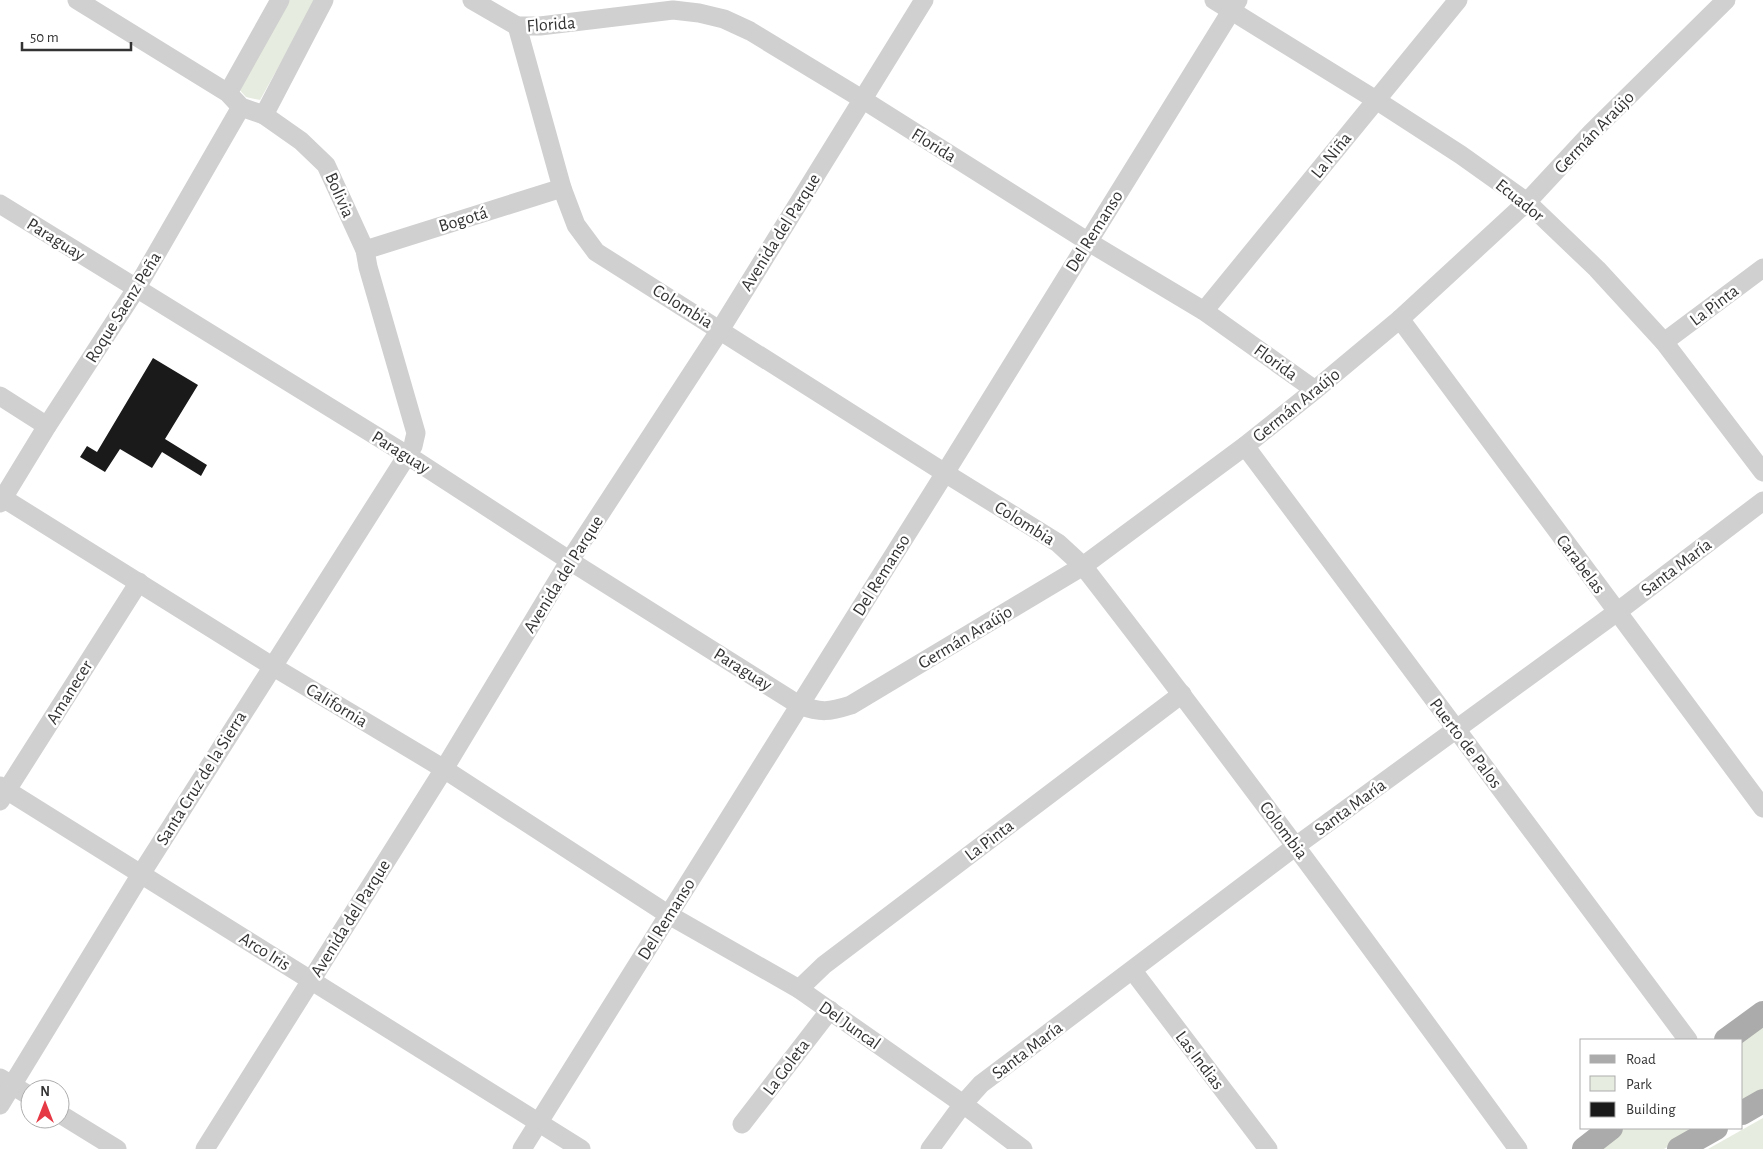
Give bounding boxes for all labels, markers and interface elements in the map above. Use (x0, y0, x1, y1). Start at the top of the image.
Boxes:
street label: Florida (526, 14, 576, 36)
scale bar (22, 20, 131, 52)
text: 50 m (30, 30, 59, 45)
street label: Germán Araújo (1551, 88, 1638, 177)
street label: Florida (908, 125, 959, 166)
street label: La Niña (1308, 129, 1355, 182)
street label: Bolivia (321, 170, 357, 221)
street label: Avenida del Parque (738, 171, 824, 294)
street label: Ecuador (1492, 176, 1547, 226)
street label: Del Remanso (1063, 187, 1127, 275)
street label: Bogotá (437, 204, 490, 236)
street label: Paraguay (23, 215, 88, 265)
street label: Roque Saenz Peña (83, 249, 165, 366)
street label: Colombia (649, 281, 716, 332)
street label: La Pinta (1687, 282, 1742, 330)
street label: Florida (1250, 341, 1300, 384)
street label: Germán Araújo (1250, 365, 1344, 446)
street label: Paraguay (368, 428, 433, 478)
street label: Colombia (991, 498, 1058, 549)
street label: Avenida del Parque (521, 513, 607, 636)
street label: Del Remanso (850, 531, 914, 619)
street label: Carabelas (1552, 532, 1608, 597)
street label: Santa María (1638, 536, 1715, 600)
street label: Germán Araújo (915, 603, 1016, 673)
street label: Paraguay (710, 645, 775, 695)
street label: Amanecer (43, 657, 96, 728)
street label: California (303, 681, 370, 731)
street label: Puerto de Palos (1426, 695, 1505, 792)
street label: Santa Cruz de la Sierra (153, 708, 250, 849)
street label: Santa María (1312, 776, 1390, 840)
street label: Colombia (1256, 798, 1311, 863)
street label: La Pinta (962, 817, 1017, 865)
street label: Avenida del Parque (308, 857, 394, 980)
street label: Del Remanso (635, 875, 699, 963)
street label: Arco Iris (236, 929, 293, 974)
street label: Del Juncal (815, 998, 883, 1053)
street label: Santa María (989, 1019, 1066, 1083)
street label: Las Indias (1172, 1028, 1227, 1093)
street label: La Goleta (760, 1036, 814, 1099)
legend (1580, 1039, 1743, 1129)
text: Road (1626, 1052, 1656, 1067)
text: Park (1626, 1077, 1652, 1092)
north arrow (20, 1079, 70, 1129)
text: N (40, 1085, 50, 1099)
text: Building (1626, 1102, 1676, 1117)

